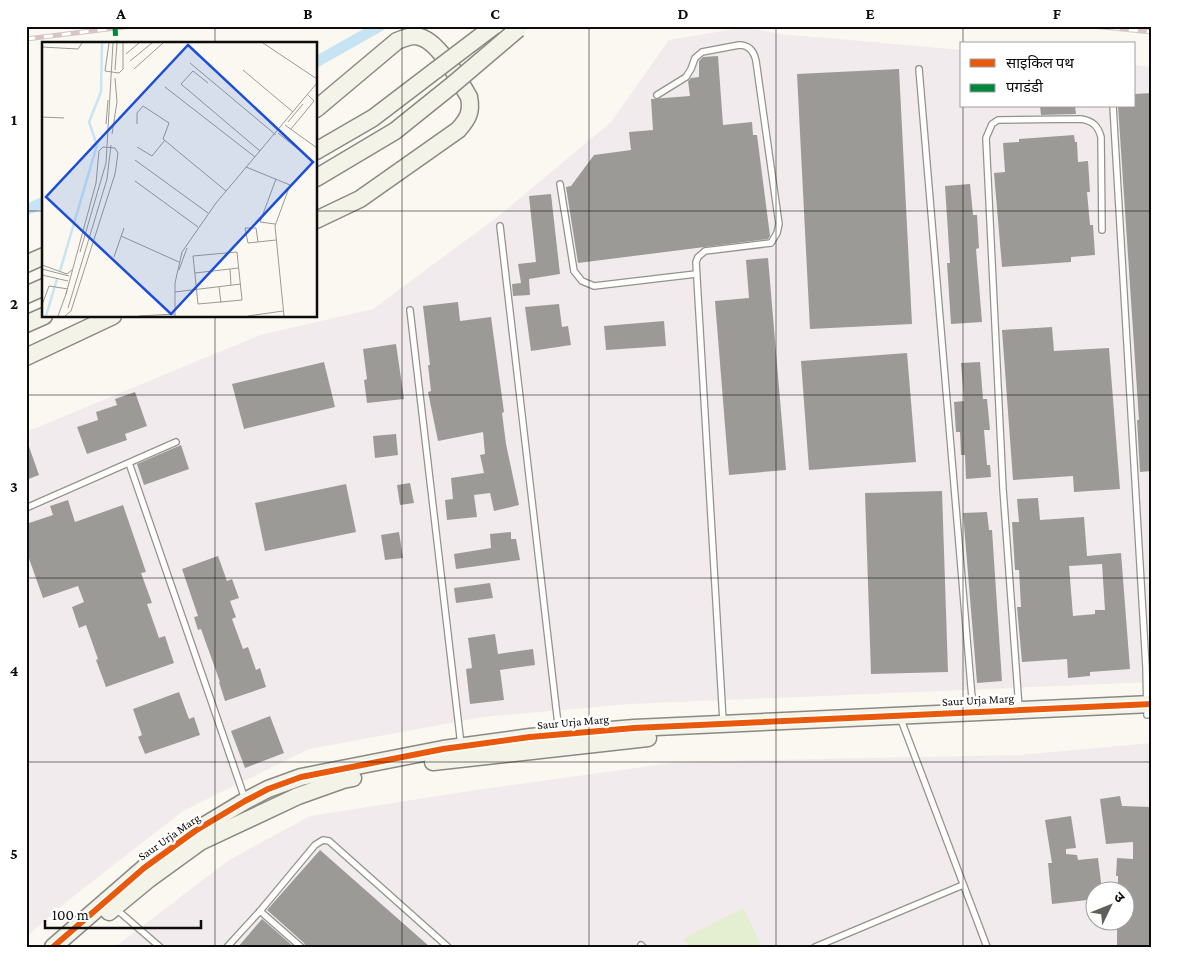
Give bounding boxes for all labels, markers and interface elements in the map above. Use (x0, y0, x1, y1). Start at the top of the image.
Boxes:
text: A (115, 5, 126, 22)
text: B (303, 5, 313, 22)
text: C (490, 5, 500, 22)
text: D (677, 5, 689, 22)
text: E (865, 5, 875, 22)
text: F (1053, 5, 1062, 22)
inset map (42, 42, 318, 318)
legend (960, 42, 1136, 108)
text: साइकिल पथ (1006, 55, 1074, 71)
text: पगडंडी (1006, 79, 1044, 95)
text: 1 (11, 111, 17, 128)
text: 2 (10, 295, 18, 312)
text: 3 (10, 478, 18, 495)
text: 4 (10, 662, 19, 679)
street label: Saur Urja Marg (942, 691, 1015, 709)
street label: Saur Urja Marg (536, 712, 610, 732)
street label: Saur Urja Marg (135, 810, 203, 863)
text: 5 (10, 845, 18, 862)
north arrow (1086, 880, 1136, 930)
text: उ (1111, 889, 1129, 906)
scale bar (45, 898, 201, 930)
text: 100 m (52, 907, 89, 923)

